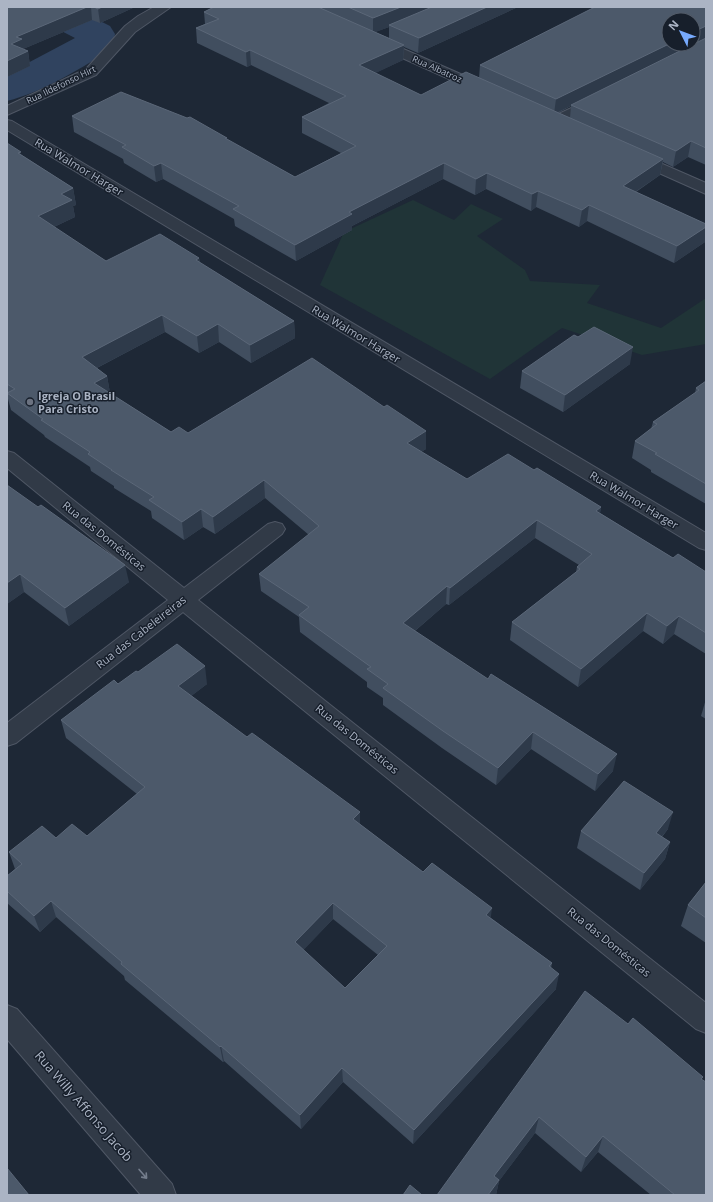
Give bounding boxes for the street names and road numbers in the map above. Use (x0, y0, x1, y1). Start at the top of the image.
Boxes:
street label: Rua Albatroz (410, 52, 464, 85)
street label: Rua Ildefonso Hirt (24, 62, 98, 107)
street label: Rua Walmor Harger (32, 134, 127, 199)
street label: Rua Walmor Harger (309, 301, 404, 366)
street label: Rua Walmor Harger (587, 467, 682, 532)
street label: Rua das Domésticas (60, 497, 149, 574)
street label: Rua das Cabeleireiras (93, 592, 189, 672)
street label: Rua das Domésticas (313, 700, 402, 777)
street label: Rua das Domésticas (565, 903, 654, 980)
street label: Rua Willy Affonso Jacob (31, 1047, 137, 1165)

